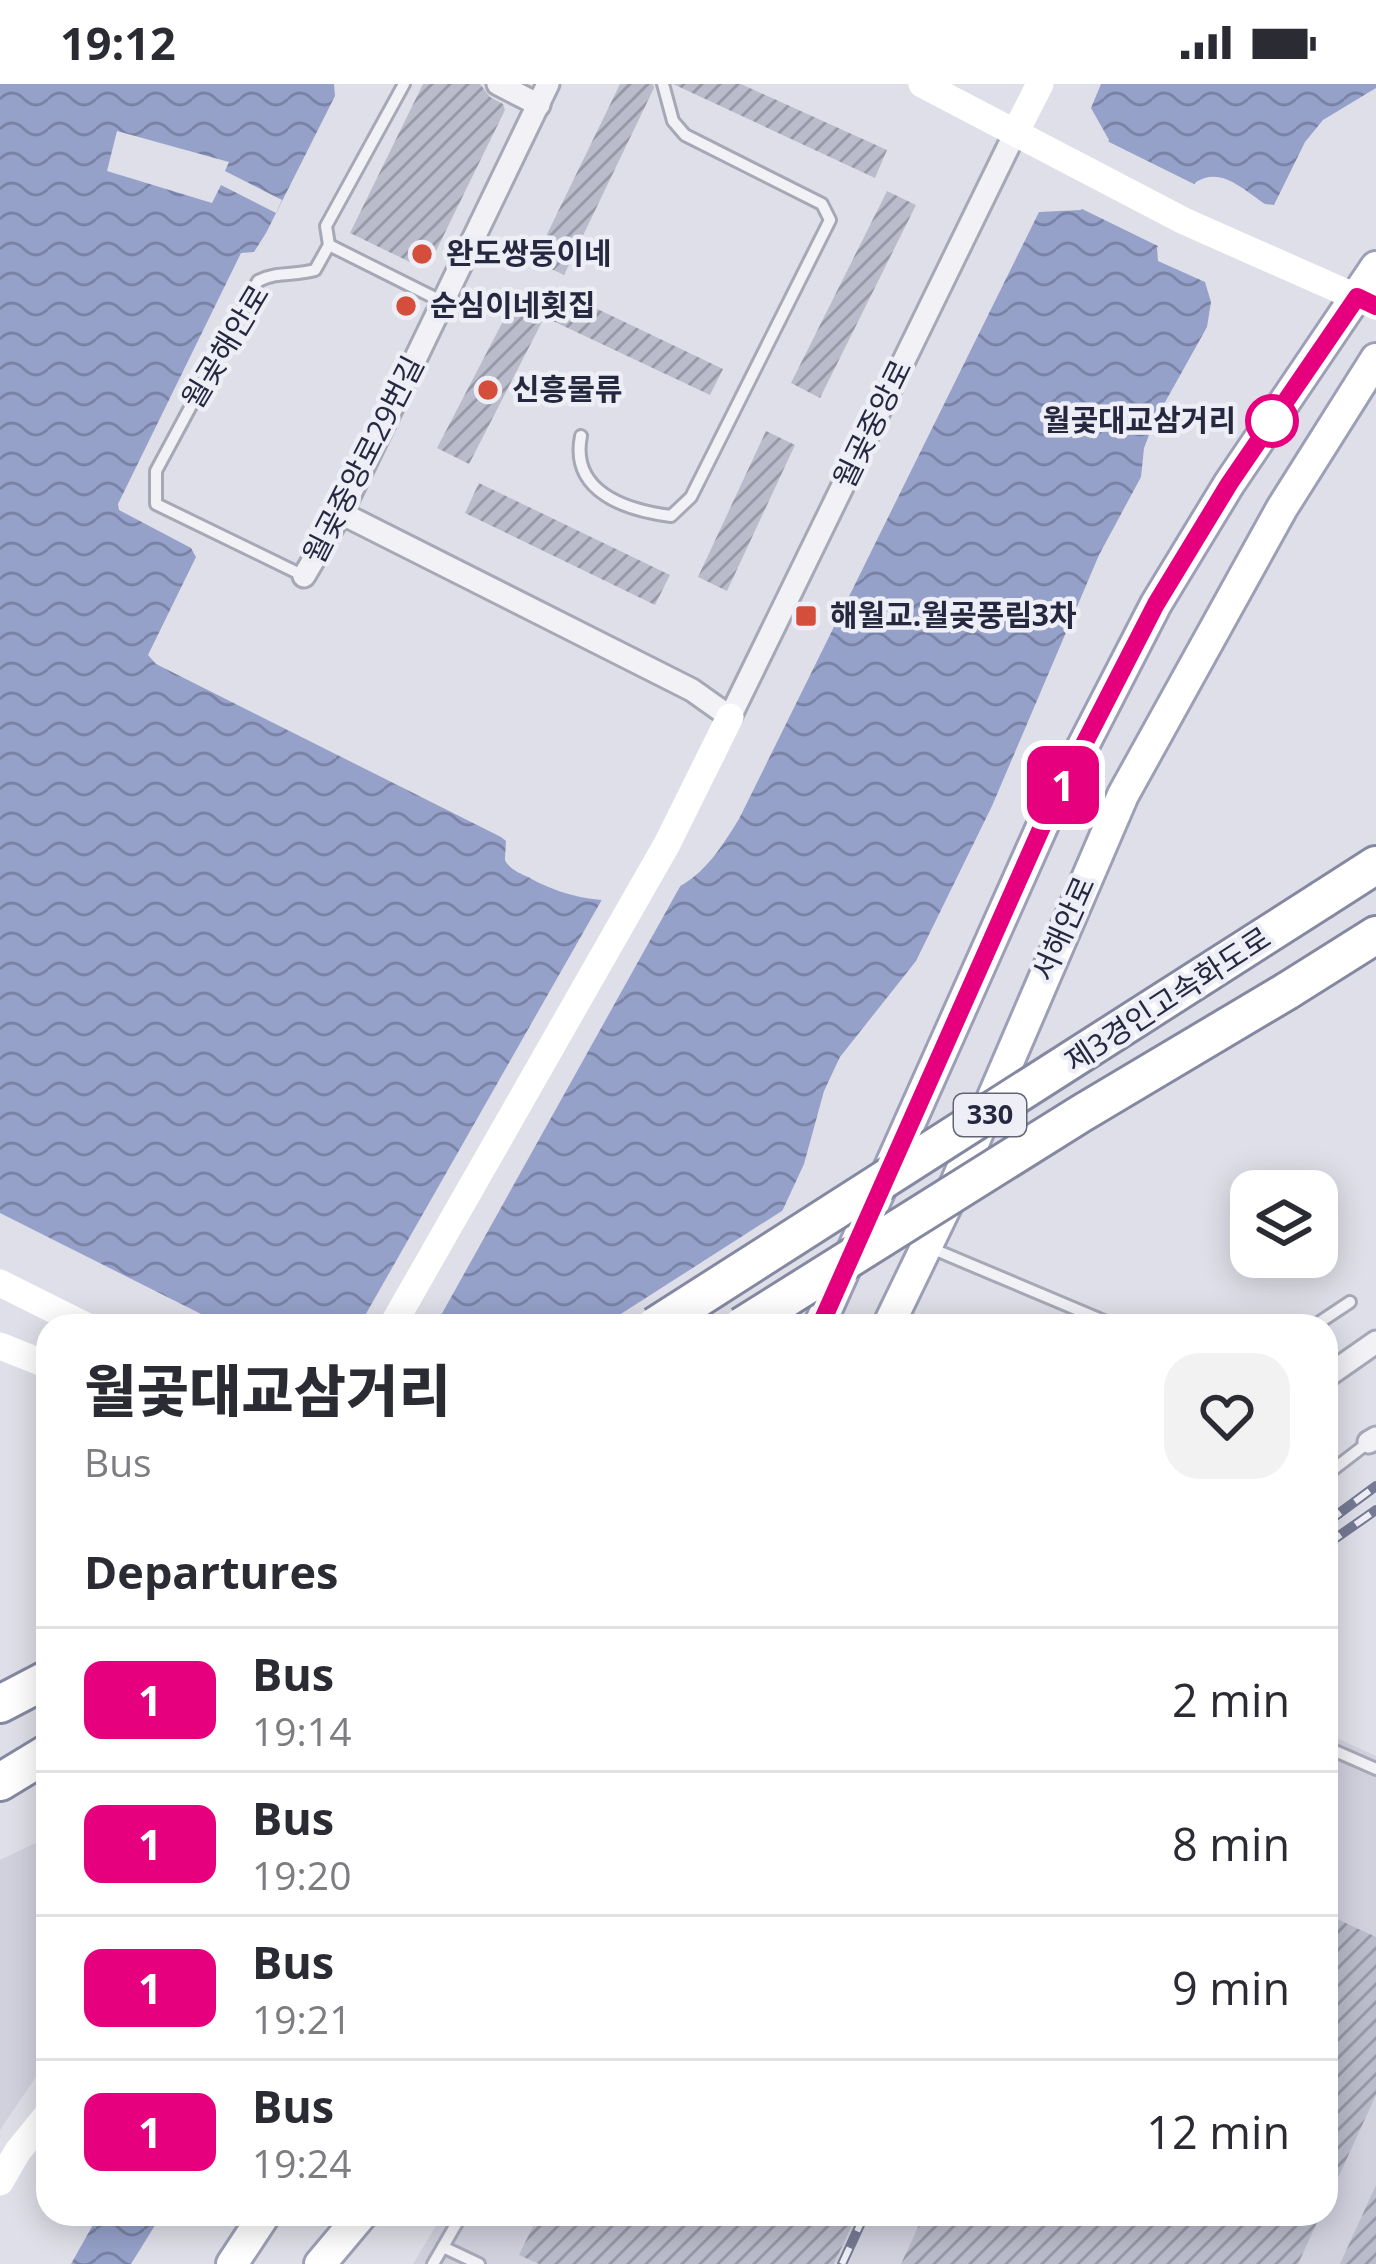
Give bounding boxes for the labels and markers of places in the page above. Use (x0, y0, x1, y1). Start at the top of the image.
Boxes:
place label: 완도쌍둥이네 (446, 232, 612, 273)
marker: 완도쌍둥이네 (409, 241, 435, 267)
place label: 순심이네횟집 (430, 284, 596, 325)
marker: 순심이네횟집 (393, 293, 419, 319)
place label: 신흥물류 (512, 368, 622, 409)
marker: 신흥물류 (475, 377, 501, 403)
marker: 월곷대교삼거리 (1247, 396, 1297, 446)
place label: 월곷대교삼거리 (1043, 399, 1236, 440)
place label: 해월교.월곶풍림3차 (830, 594, 1077, 635)
marker: 해월교.월곶풍림3차 (793, 603, 819, 629)

